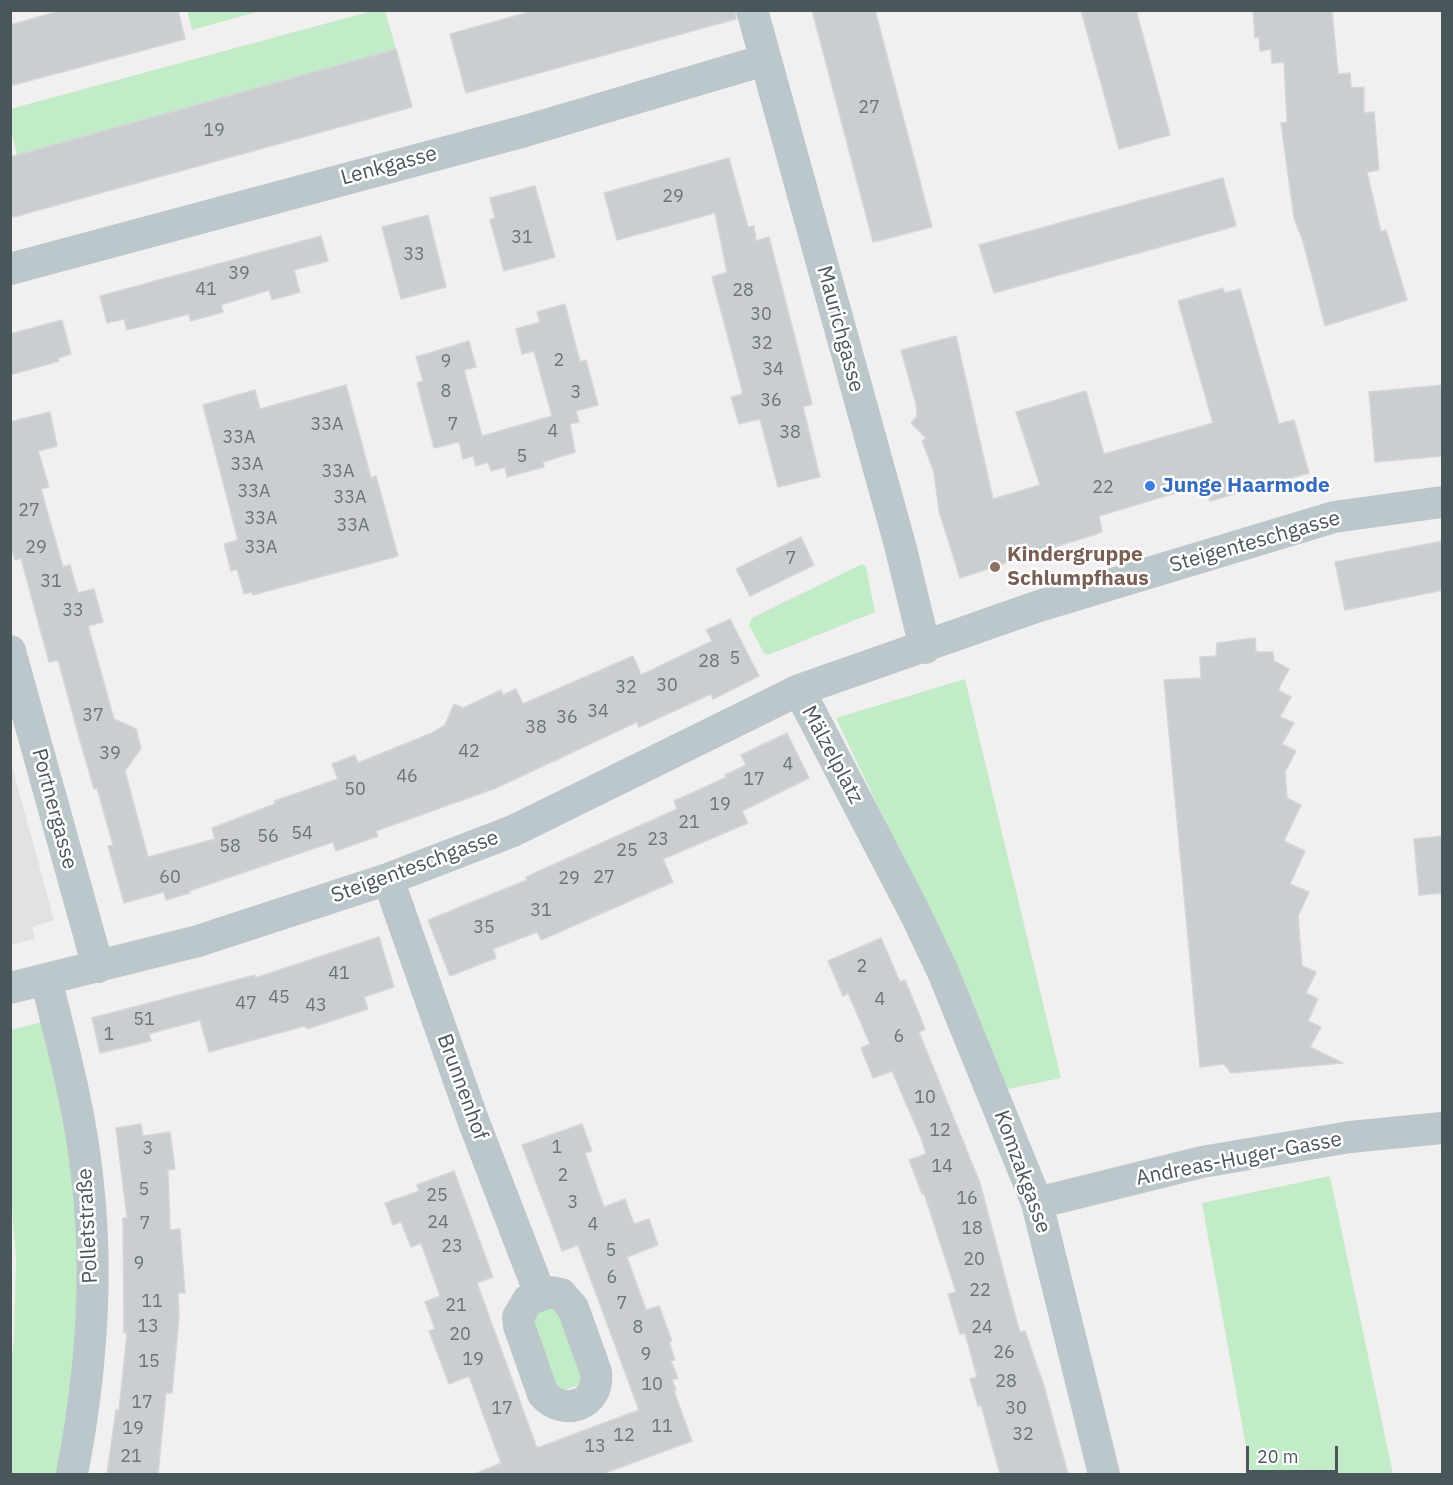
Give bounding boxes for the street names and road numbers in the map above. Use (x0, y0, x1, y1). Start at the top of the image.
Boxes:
street label: Lenkgasse (338, 141, 440, 191)
street label: Maurichgasse (811, 263, 869, 395)
street label: Steigenteschgasse (1167, 506, 1343, 578)
street label: Mälzelplatz (796, 702, 868, 808)
street label: Portnergasse (26, 746, 82, 872)
street label: Steigenteschgasse (328, 825, 502, 909)
street label: Brunnenhof (431, 1031, 493, 1143)
street label: Komzakgasse (988, 1107, 1056, 1237)
street label: Andreas-Huger-Gasse (1134, 1127, 1344, 1191)
street label: Polletstraße (72, 1168, 104, 1284)

